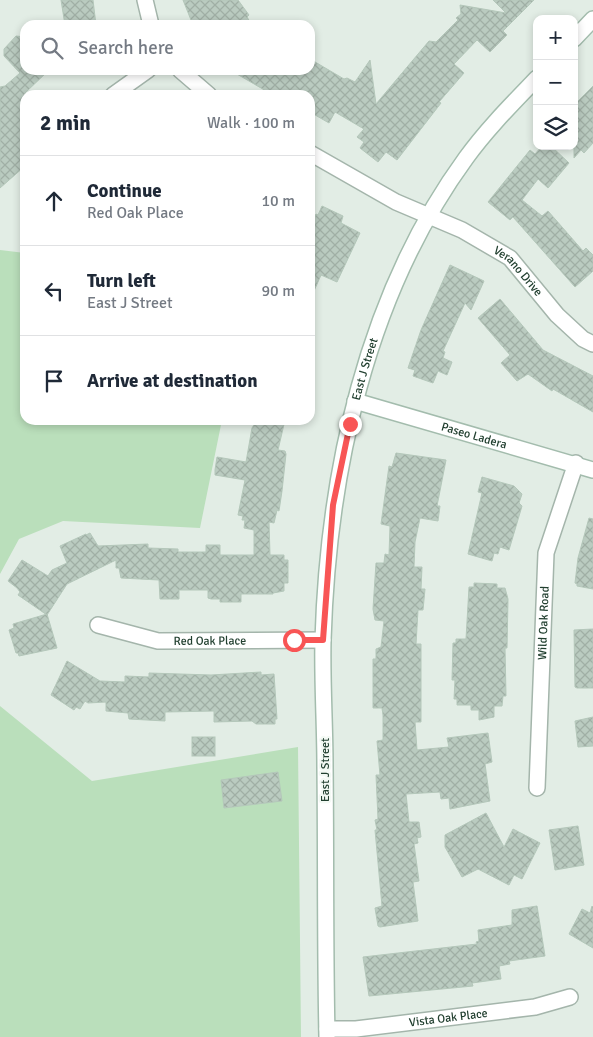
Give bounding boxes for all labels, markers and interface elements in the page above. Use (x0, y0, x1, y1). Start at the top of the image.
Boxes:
map controls (533, 15, 578, 150)
button: + (533, 15, 578, 60)
search box (20, 20, 315, 75)
icon: search (38, 34, 66, 62)
text: Search here (78, 36, 174, 60)
button: − (533, 60, 578, 105)
button: layers (533, 105, 578, 150)
text: 2 min (40, 110, 91, 136)
text: Walk · 100 m (207, 113, 295, 133)
text: Continue (87, 179, 162, 203)
icon: ahead (40, 187, 68, 215)
text: 10 m (261, 191, 295, 211)
text: Red Oak Place (87, 203, 184, 223)
street label: Verano Drive (491, 243, 545, 300)
text: Turn left (87, 269, 156, 293)
icon: left (40, 277, 68, 305)
text: 90 m (261, 281, 295, 301)
text: East J Street (87, 293, 173, 313)
street label: East J Street (349, 336, 382, 402)
icon: arrive (40, 367, 68, 395)
text: Arrive at destination (87, 369, 258, 393)
route end (339, 413, 362, 436)
street label: Paseo Ladera (439, 419, 509, 453)
street label: Wild Oak Road (535, 586, 553, 660)
route start (283, 629, 306, 652)
street label: Red Oak Place (174, 633, 246, 649)
street label: East J Street (318, 738, 333, 802)
street label: Vista Oak Place (408, 1006, 488, 1030)

